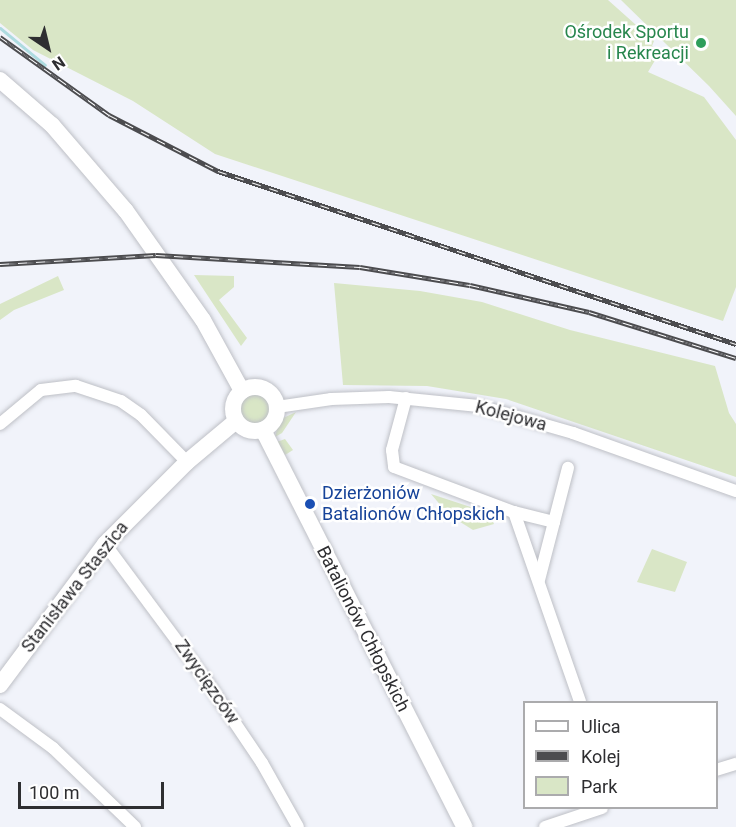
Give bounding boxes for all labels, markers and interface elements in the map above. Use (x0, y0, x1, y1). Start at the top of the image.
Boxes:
north arrow (18, 18, 78, 78)
place label: Ośrodek Sportu i Rekreacji (564, 22, 689, 64)
marker: Ośrodek Sportu i Rekreacji (694, 36, 708, 50)
text: N (49, 52, 69, 74)
street label: Kolejowa (473, 396, 549, 436)
place label: Dzierżoniów Batalionów Chłopskich (322, 483, 505, 526)
marker: Dzierżoniów Batalionów Chłopskich (303, 497, 317, 511)
street label: Stanisława Staszica (17, 517, 133, 657)
street label: Batalionów Chłopskich (312, 543, 414, 715)
street label: Zwycięzców (170, 636, 244, 728)
legend (523, 701, 718, 809)
text: Ulica (581, 716, 621, 737)
text: Kolej (581, 746, 621, 767)
scale bar (21, 770, 166, 808)
text: Park (581, 776, 617, 797)
text: 100 m (29, 782, 80, 803)

